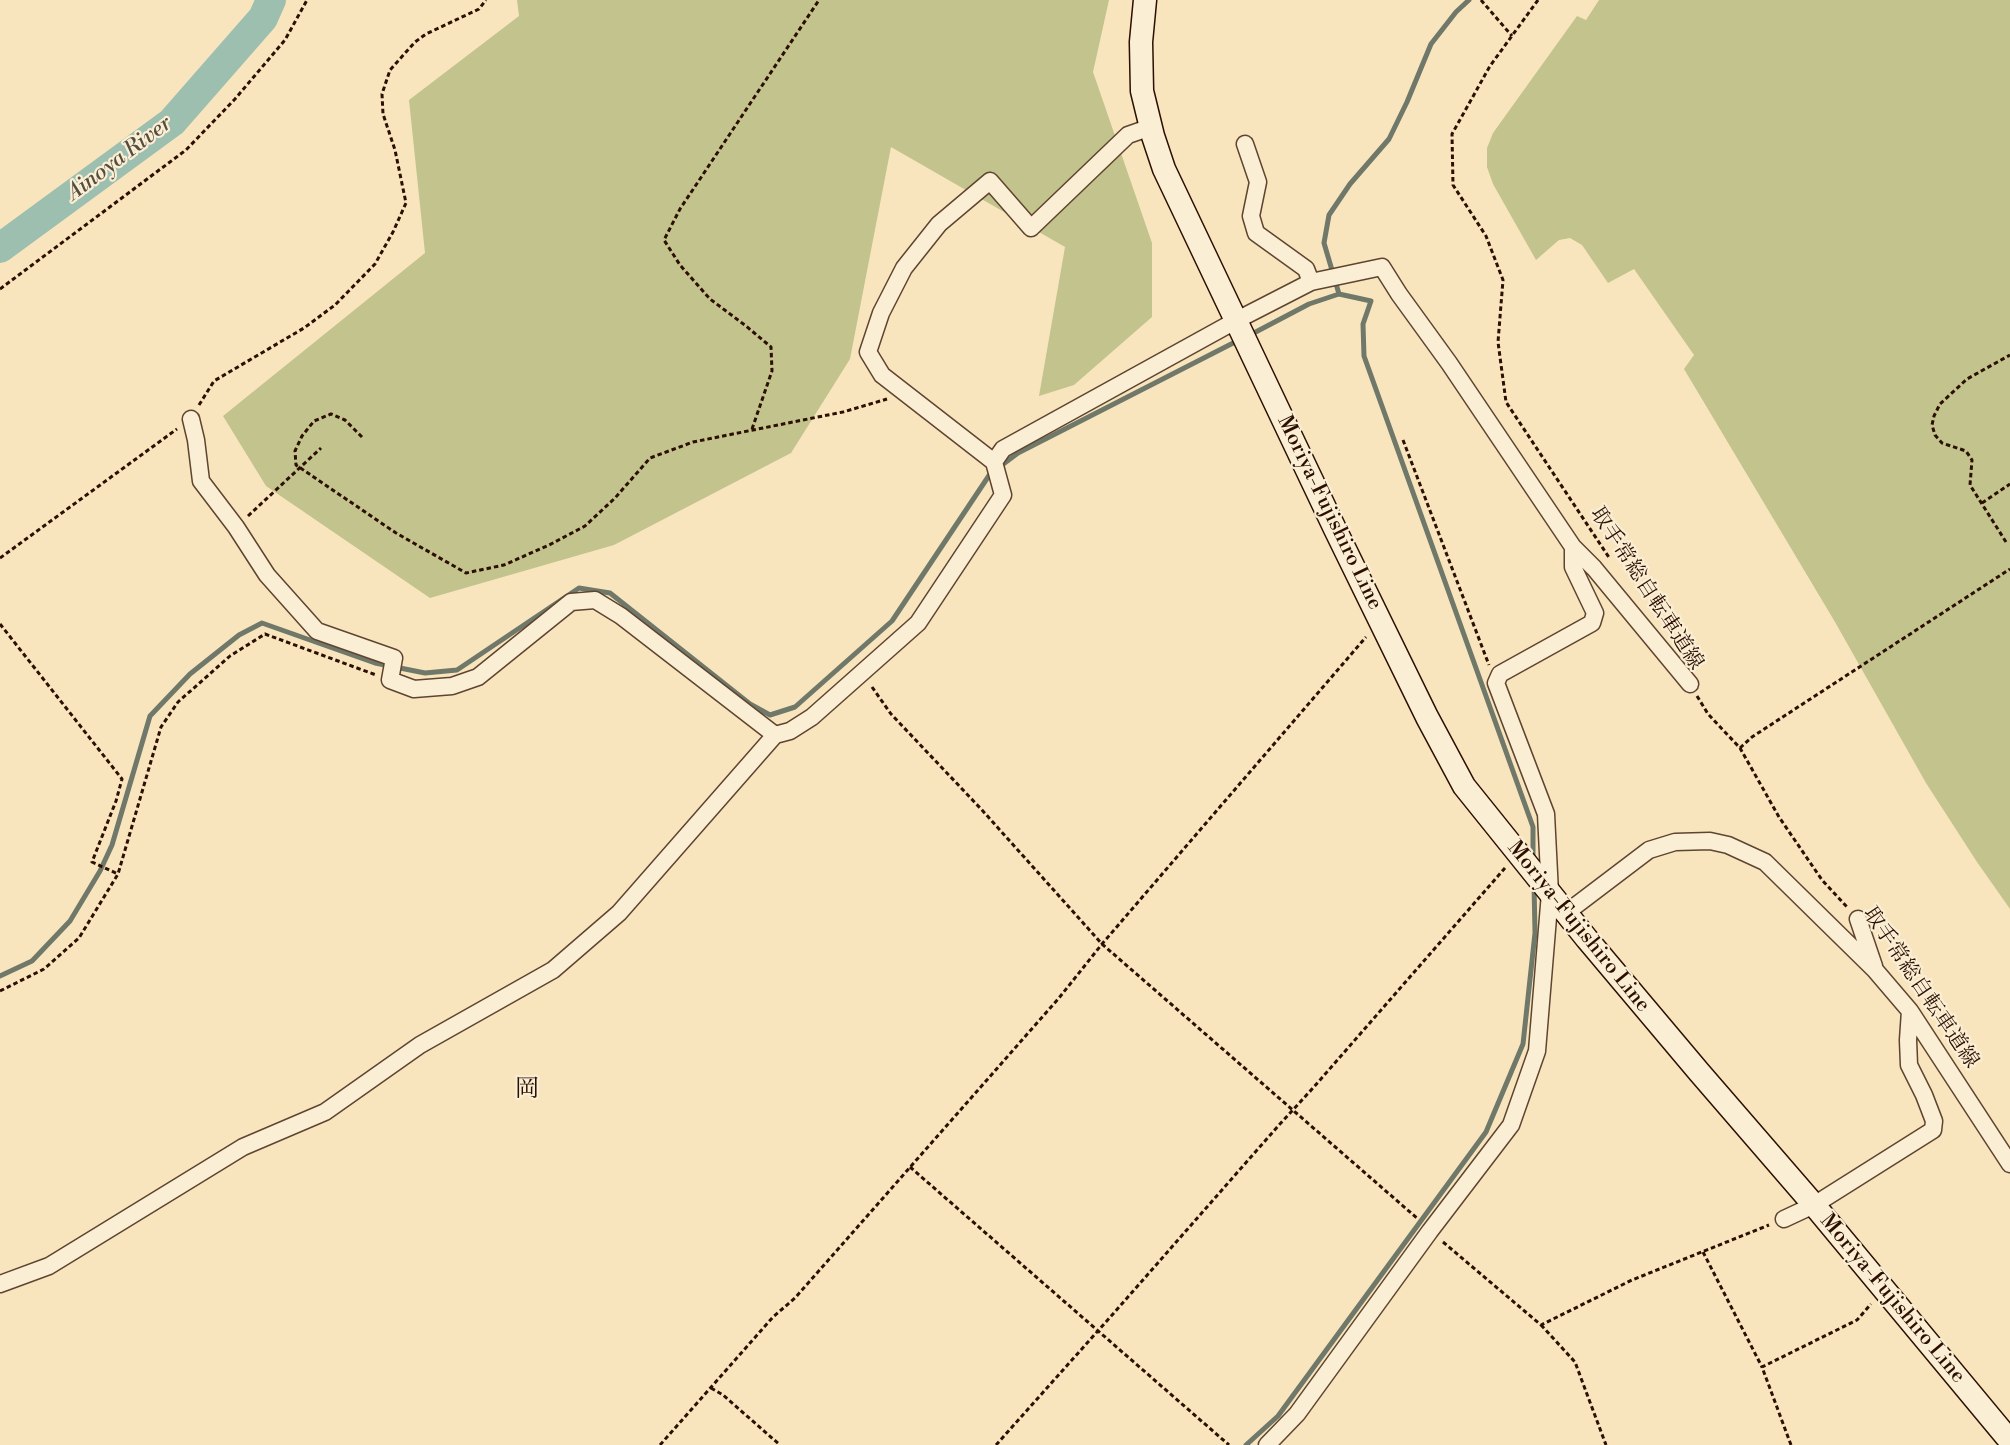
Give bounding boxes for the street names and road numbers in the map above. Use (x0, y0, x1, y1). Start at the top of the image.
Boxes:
street label: Moriya-Fujishiro Line (1271, 412, 1387, 614)
street label: 取手常総自転車道線 (1584, 503, 1708, 675)
street label: Moriya-Fujishiro Line (1501, 836, 1655, 1018)
street label: 取手常総自転車道線 (1857, 903, 1983, 1073)
street label: Moriya-Fujishiro Line (1814, 1209, 1970, 1389)

